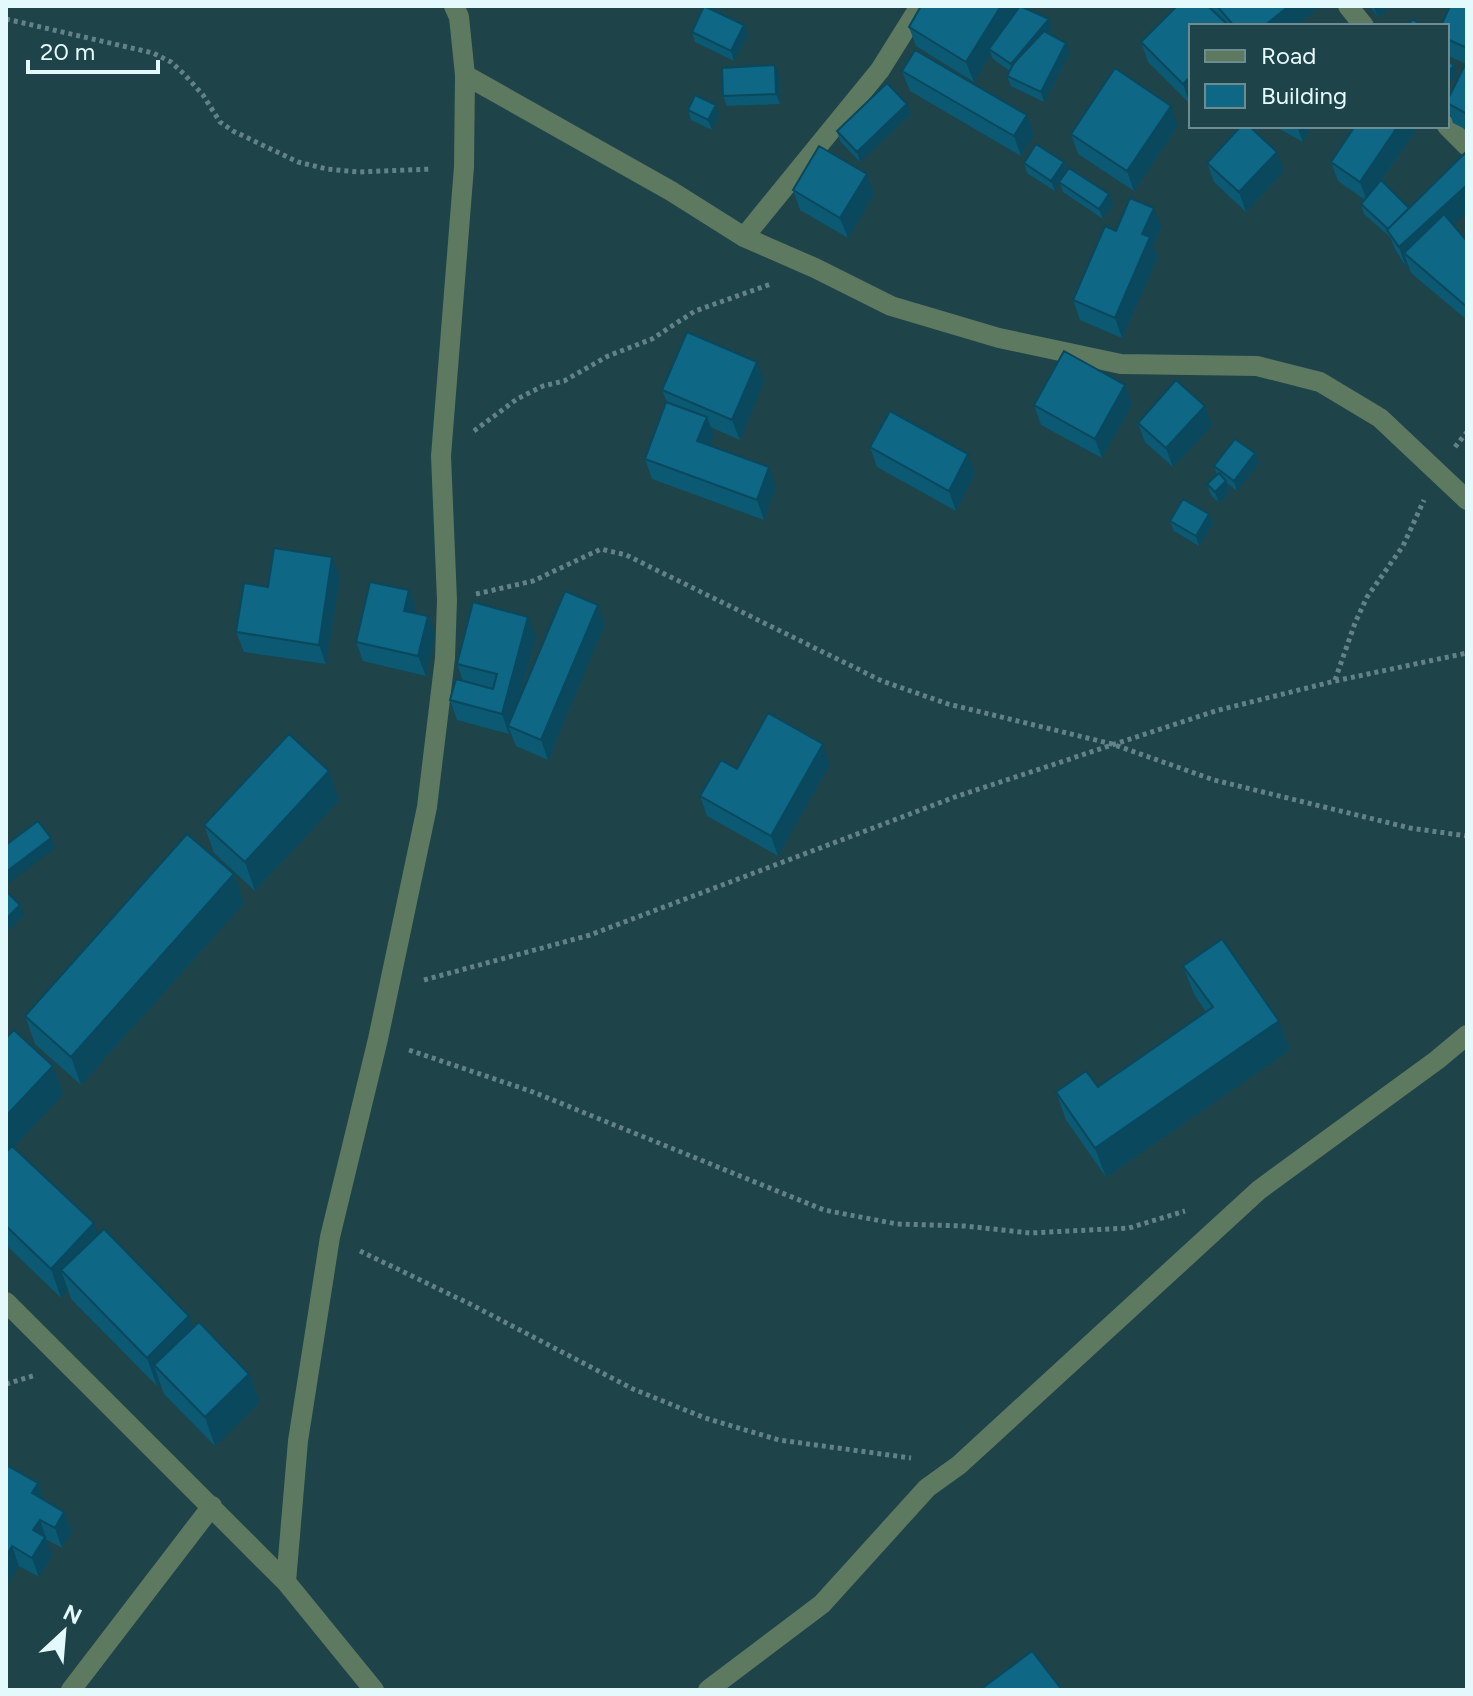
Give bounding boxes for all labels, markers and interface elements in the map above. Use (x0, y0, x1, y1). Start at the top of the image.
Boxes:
scale bar (28, 24, 158, 74)
legend (1189, 24, 1449, 128)
text: 20 m (40, 37, 95, 66)
text: Road (1261, 41, 1316, 70)
text: Building (1261, 81, 1347, 110)
north arrow (24, 1592, 104, 1672)
text: N (59, 1599, 86, 1630)

